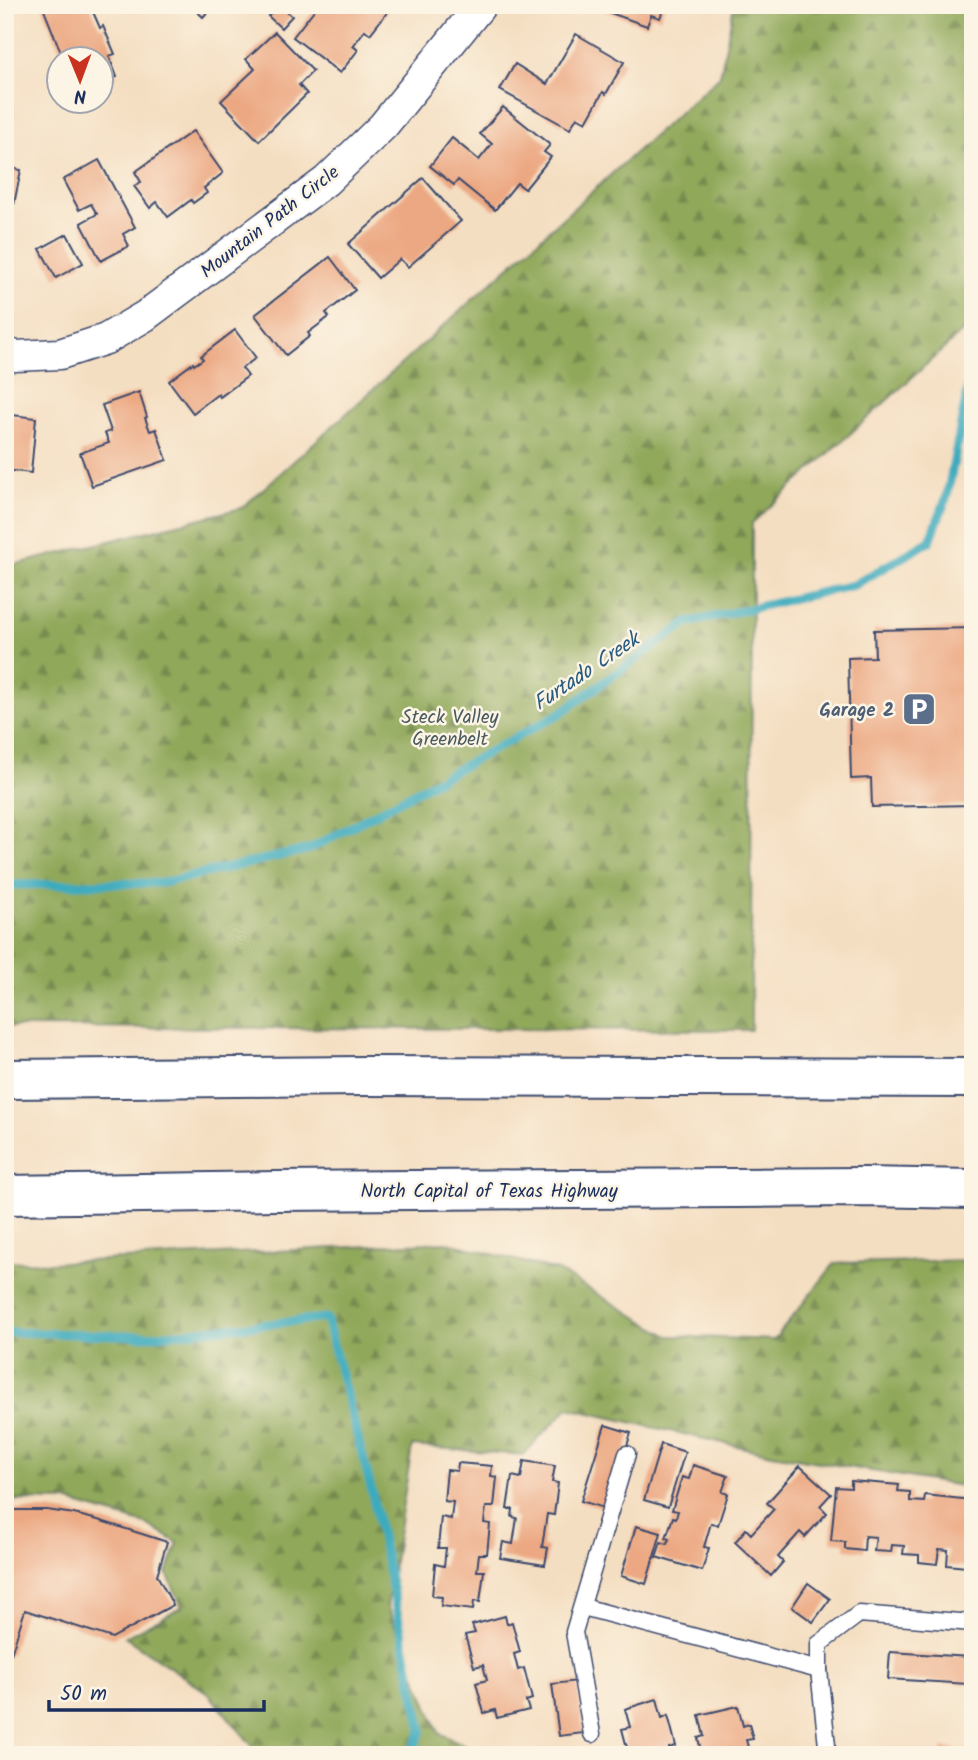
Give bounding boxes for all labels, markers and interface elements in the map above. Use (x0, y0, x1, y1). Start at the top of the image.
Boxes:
north arrow (46, 46, 116, 116)
text: N (74, 80, 87, 110)
street label: Mountain Path Circle (194, 158, 347, 287)
water label: Furtado Creek (527, 622, 650, 720)
parking icon: Garage 2 (900, 690, 938, 728)
place label: Garage 2 (820, 696, 894, 726)
park label: Steck Valley Greenbelt (402, 703, 499, 755)
street label: North Capital of Texas Highway (360, 1177, 619, 1207)
scale bar (49, 1669, 264, 1713)
text: 50 m (60, 1678, 107, 1711)

